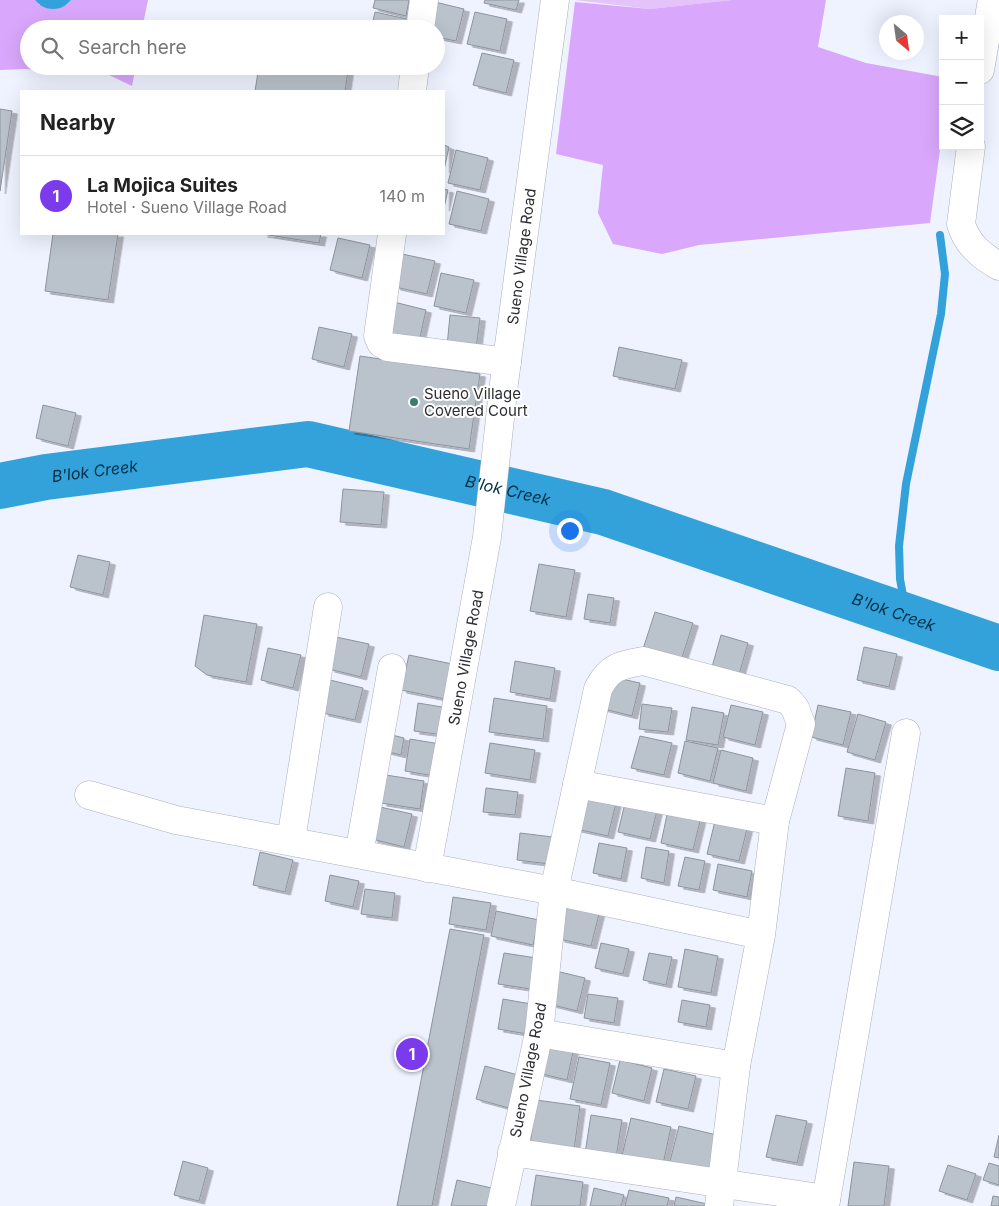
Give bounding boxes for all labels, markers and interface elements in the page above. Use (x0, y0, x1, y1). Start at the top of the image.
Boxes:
north arrow (879, 15, 924, 60)
map controls (939, 15, 984, 150)
button: + (939, 15, 984, 60)
search box (20, 20, 445, 75)
icon: search (38, 34, 66, 62)
text: Search here (78, 36, 187, 59)
button: − (939, 60, 984, 105)
button: layers (939, 105, 984, 150)
text: Nearby (40, 110, 115, 135)
text: La Mojica Suites (87, 174, 238, 197)
text: 1 (53, 186, 59, 206)
text: 140 m (380, 186, 425, 206)
street label: Sueno Village Road (502, 187, 539, 326)
text: Hotel · Sueno Village Road (87, 197, 287, 217)
place label: Sueno Village Covered Court (424, 384, 528, 420)
marker: Sueno Village Covered Court (408, 396, 420, 408)
water label: B'lok Creek (50, 455, 139, 486)
water label: B'lok Creek (463, 471, 553, 510)
your location (557, 518, 583, 544)
street label: Sueno Village Road (444, 588, 487, 727)
water label: B'lok Creek (849, 588, 938, 635)
street label: Sueno Village Road (506, 1001, 550, 1139)
pin: 1 (396, 1035, 428, 1073)

